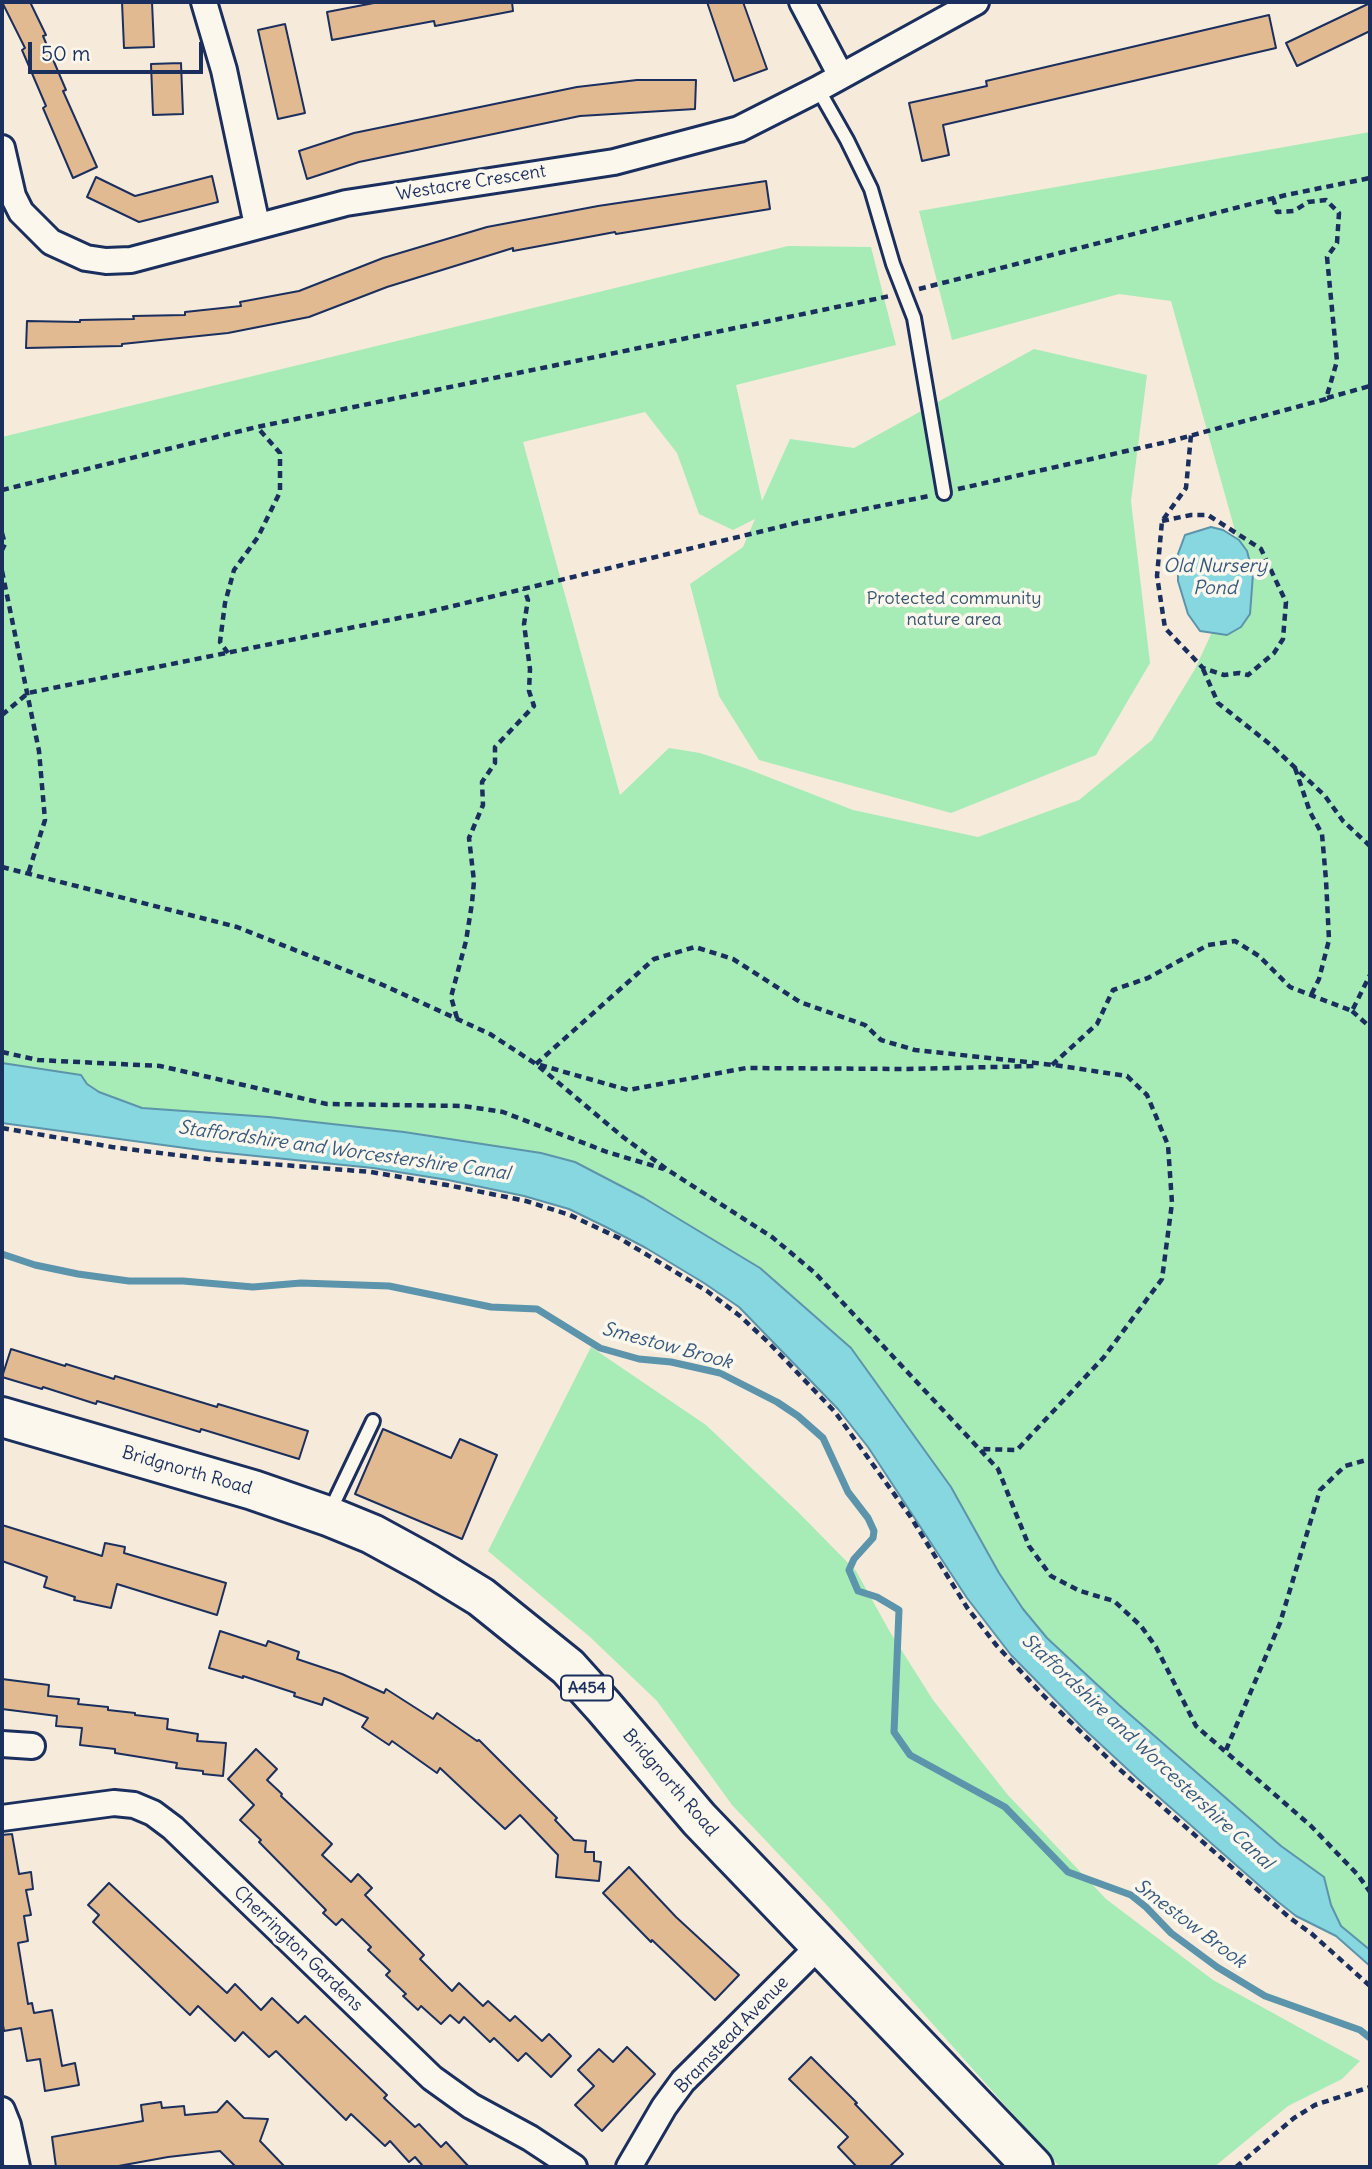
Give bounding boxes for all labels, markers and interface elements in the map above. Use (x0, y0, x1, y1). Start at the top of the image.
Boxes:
scale bar (32, 28, 206, 72)
text: 50 m (41, 40, 90, 67)
street label: Westacre Crescent (395, 161, 547, 205)
water label: Old Nursery Pond (1163, 556, 1267, 600)
park label: Protected community nature area (866, 588, 1042, 630)
water label: Staffordshire and Worcestershire Canal (177, 1116, 511, 1186)
water label: Smestow Brook (599, 1318, 735, 1374)
street label: Bridgnorth Road (119, 1442, 255, 1500)
water label: Staffordshire and Worcestershire Canal (1017, 1629, 1277, 1875)
road number: A454 (561, 1676, 613, 1700)
street label: Bridgnorth Road (618, 1725, 722, 1841)
water label: Smestow Brook (1130, 1875, 1250, 1973)
street label: Cherrington Gardens (229, 1882, 367, 2016)
street label: Bramstead Avenue (671, 1972, 793, 2098)

